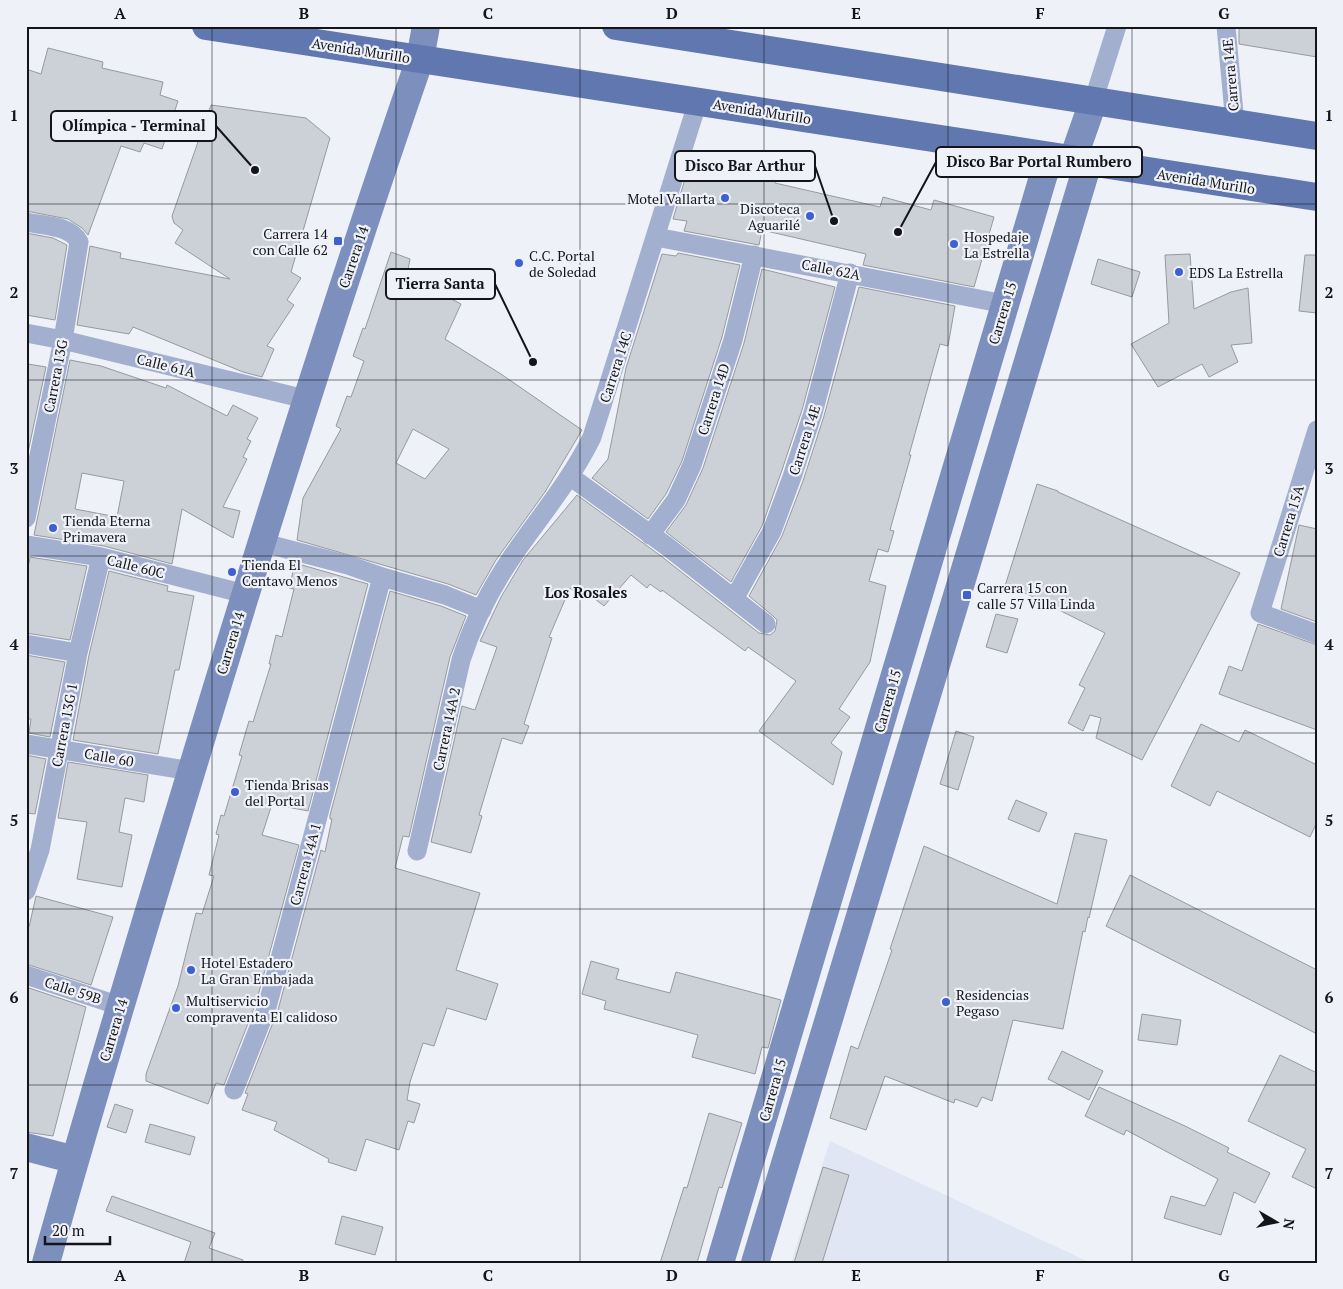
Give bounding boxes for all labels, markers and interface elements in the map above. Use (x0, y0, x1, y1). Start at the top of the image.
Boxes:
text: A (114, 2, 126, 24)
text: B (299, 2, 309, 24)
text: C (483, 2, 493, 24)
text: D (666, 2, 678, 24)
text: E (851, 2, 861, 24)
text: F (1035, 2, 1045, 24)
text: G (1218, 2, 1230, 24)
street label: Avenida Murillo (311, 33, 412, 67)
street label: Carrera 14E (1217, 38, 1243, 112)
street label: Avenida Murillo (712, 94, 813, 128)
text: 1 (9, 104, 19, 126)
text: 1 (1324, 104, 1334, 126)
callout: Olímpica - Terminal (51, 111, 216, 141)
text: Olímpica - Terminal (62, 115, 206, 135)
callout: Disco Bar Portal Rumbero (936, 147, 1142, 177)
callout: Disco Bar Arthur (675, 151, 815, 181)
text: Disco Bar Portal Rumbero (946, 151, 1132, 171)
text: Disco Bar Arthur (685, 155, 806, 175)
street label: Avenida Murillo (1156, 164, 1257, 198)
place label: Motel Vallarta (627, 189, 715, 208)
marker: Motel Vallarta (719, 192, 731, 204)
place label: Discoteca Aguarilé (740, 199, 800, 234)
marker: Discoteca Aguarilé (804, 210, 816, 222)
street label: Carrera 14 (333, 223, 373, 291)
place label: Carrera 14 con Calle 62 (252, 224, 329, 259)
place label: Hospedaje La Estrella (964, 227, 1029, 262)
marker: Carrera 14 con Calle 62 (332, 235, 344, 247)
marker: Hospedaje La Estrella (948, 238, 960, 250)
place label: C.C. Portal de Soledad (529, 246, 597, 281)
street label: Calle 62A (800, 254, 862, 284)
marker: C.C. Portal de Soledad (513, 257, 525, 269)
place label: EDS La Estrella (1189, 263, 1283, 282)
marker: EDS La Estrella (1173, 266, 1185, 278)
callout: Tierra Santa (386, 269, 495, 299)
text: Tierra Santa (395, 273, 485, 293)
street label: Carrera 15 (983, 279, 1021, 347)
text: 2 (9, 281, 19, 303)
text: 2 (1324, 281, 1334, 303)
street label: Carrera 14C (595, 329, 635, 405)
street label: Carrera 13G (39, 337, 71, 414)
street label: Calle 61A (135, 349, 198, 382)
street label: Carrera 14D (692, 361, 734, 437)
street label: Carrera 14E (784, 402, 824, 478)
text: 3 (9, 457, 19, 479)
text: 3 (1324, 457, 1334, 479)
street label: Carrera 15A (1268, 482, 1308, 559)
place label: Tienda Eterna Primavera (63, 511, 151, 546)
marker: Tienda Eterna Primavera (47, 522, 59, 534)
street label: Calle 60C (105, 550, 167, 582)
place label: Tienda El Centavo Menos (242, 555, 338, 590)
marker: Tienda El Centavo Menos (226, 566, 238, 578)
place label: Carrera 15 con calle 57 Villa Linda (977, 578, 1095, 613)
district label: Los Rosales (545, 582, 627, 602)
marker: Carrera 15 con calle 57 Villa Linda (961, 589, 973, 601)
street label: Carrera 14 (211, 609, 249, 677)
text: 4 (9, 633, 19, 655)
text: 4 (1324, 633, 1334, 655)
street label: Carrera 15 (869, 667, 905, 735)
street label: Carrera 13G 1 (47, 681, 81, 769)
street label: Carrera 14A 2 (428, 686, 464, 772)
street label: Calle 60 (83, 743, 135, 771)
place label: Tienda Brisas del Portal (245, 775, 329, 810)
marker: Tienda Brisas del Portal (229, 786, 241, 798)
text: 5 (9, 809, 19, 831)
text: 5 (1324, 809, 1334, 831)
street label: Carrera 14A 1 (285, 821, 325, 907)
place label: Hotel Estadero La Gran Embajada (201, 953, 314, 988)
marker: Hotel Estadero La Gran Embajada (185, 964, 197, 976)
street label: Calle 59B (42, 972, 104, 1008)
place label: Residencias Pegaso (956, 985, 1029, 1020)
text: 6 (9, 986, 19, 1008)
text: 6 (1324, 986, 1334, 1008)
place label: Multiservicio compraventa El calidoso (186, 991, 338, 1026)
street label: Carrera 14 (94, 996, 132, 1064)
marker: Residencias Pegaso (940, 996, 952, 1008)
marker: Multiservicio compraventa El calidoso (170, 1002, 182, 1014)
street label: Carrera 15 (754, 1056, 790, 1124)
text: 7 (9, 1162, 19, 1184)
text: 7 (1324, 1162, 1334, 1184)
north arrow (1250, 1196, 1300, 1246)
scale bar (45, 1214, 110, 1246)
text: N (1279, 1217, 1300, 1231)
text: 20 m (52, 1220, 85, 1240)
text: A (114, 1264, 126, 1286)
text: B (299, 1264, 309, 1286)
text: C (483, 1264, 493, 1286)
text: D (666, 1264, 678, 1286)
text: E (851, 1264, 861, 1286)
text: F (1035, 1264, 1045, 1286)
text: G (1218, 1264, 1230, 1286)

